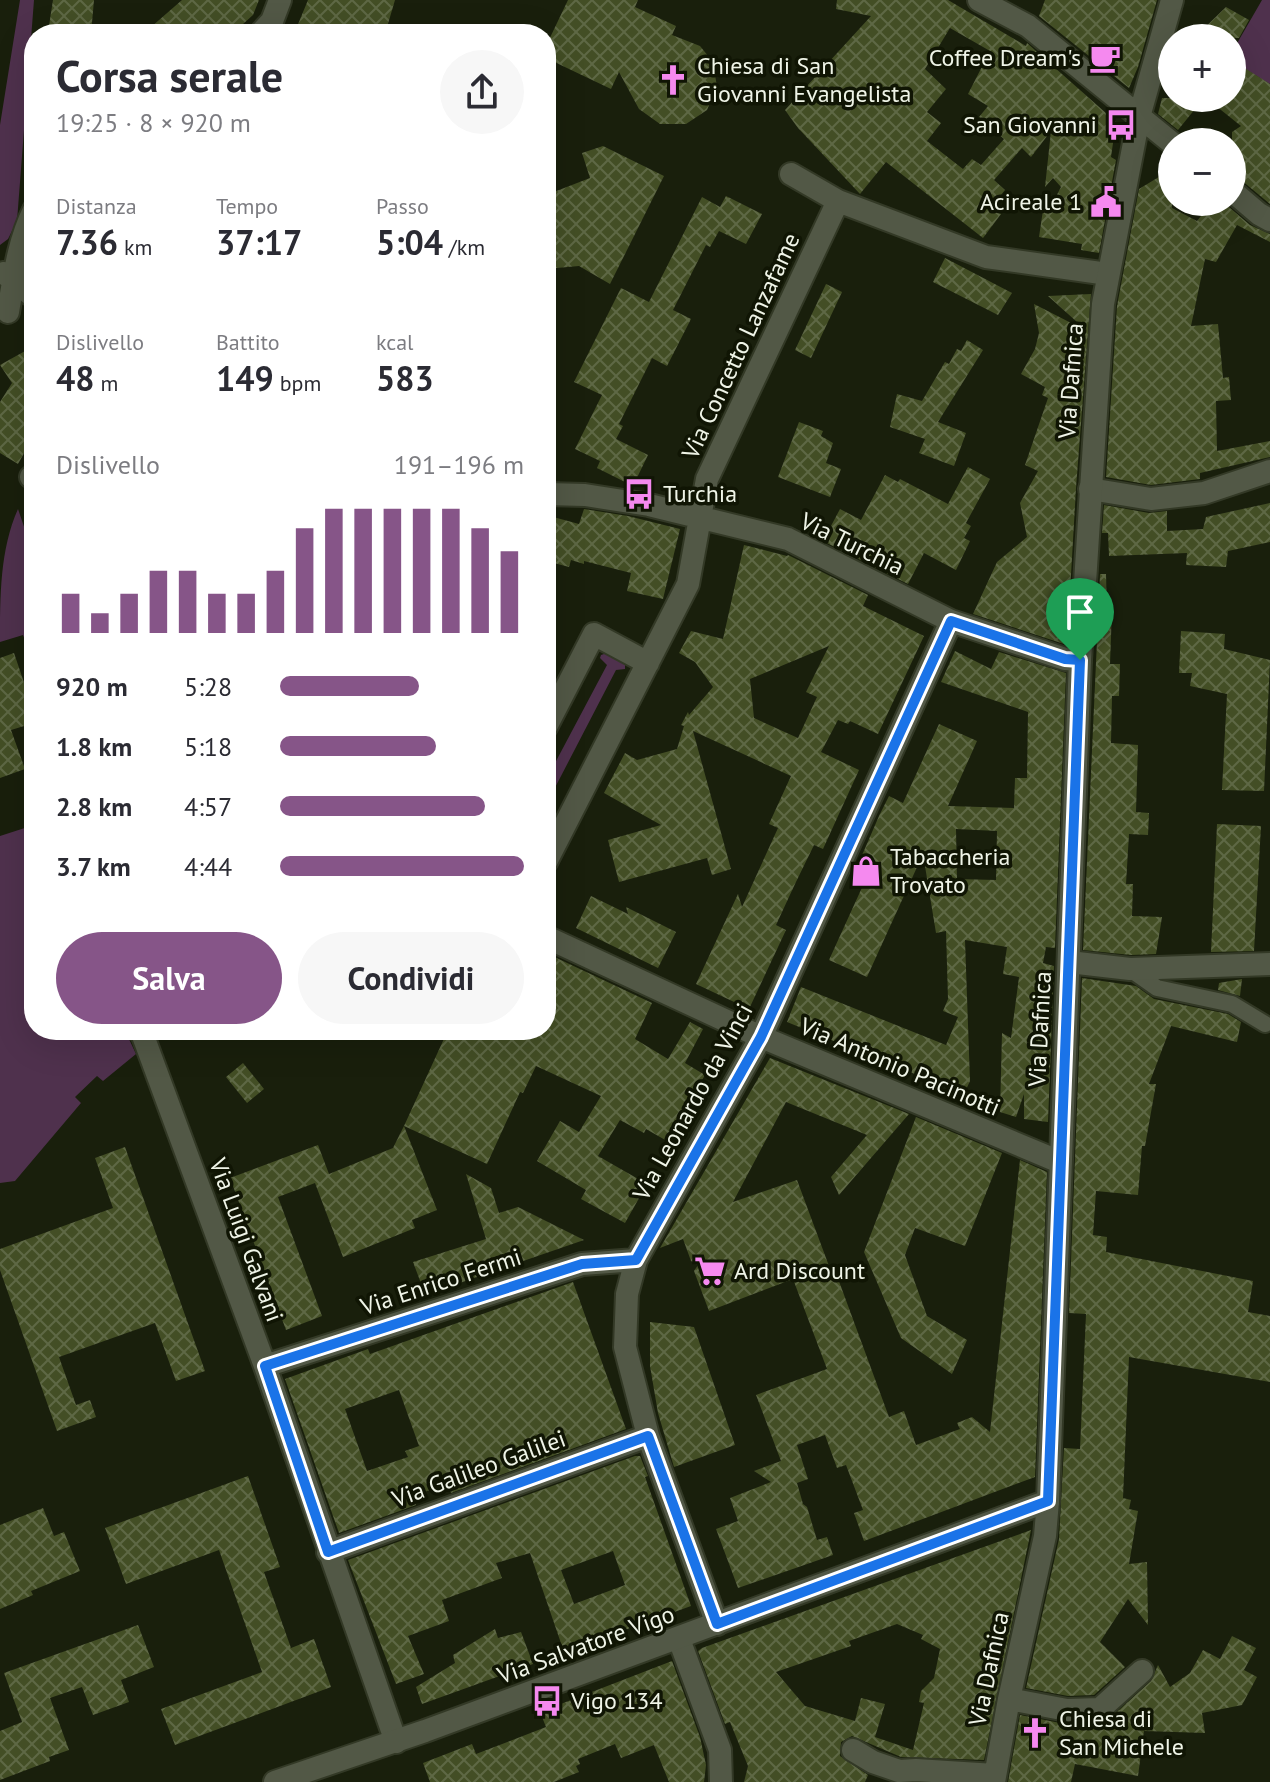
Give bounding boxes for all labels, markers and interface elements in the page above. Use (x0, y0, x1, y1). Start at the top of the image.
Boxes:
map controls (1158, 24, 1246, 216)
button: + (1158, 24, 1246, 112)
cafe icon: Coffee Dream's (1088, 41, 1122, 75)
place label: Coffee Dream's (929, 42, 1081, 73)
text: Corsa serale (56, 47, 283, 104)
button: share (440, 50, 524, 134)
place label: Chiesa di San Giovanni Evangelista (697, 50, 911, 109)
church icon: Chiesa di San Giovanni Evangelista (656, 63, 690, 97)
text: 19:25 · 8 × 920 m (56, 106, 251, 139)
bus stop icon: San Giovanni (1104, 108, 1138, 142)
place label: San Giovanni (963, 109, 1097, 140)
button: − (1158, 128, 1246, 216)
public building icon: Acireale 1 (1089, 185, 1123, 219)
place label: Acireale 1 (980, 186, 1082, 217)
text: Distanza (56, 192, 137, 220)
text: Tempo (216, 192, 278, 220)
text: Passo (376, 192, 429, 220)
text: 7.36 (56, 220, 118, 264)
text: 37:17 (216, 220, 302, 264)
text: 5:04 (376, 220, 443, 264)
street label: Via Concetto Lanzafame (674, 228, 807, 465)
text: km (118, 233, 152, 261)
text: /km (443, 233, 485, 261)
street label: Via Dafnica (1051, 322, 1090, 441)
text: Dislivello (56, 328, 144, 356)
text: Battito (216, 328, 280, 356)
text: kcal (376, 328, 414, 356)
text: 48 (56, 356, 95, 400)
text: 149 (216, 356, 274, 400)
text: 583 (376, 356, 434, 400)
text: m (95, 369, 118, 397)
text: bpm (274, 369, 321, 397)
text: Dislivello (56, 448, 160, 481)
text: 191–196 m (394, 448, 524, 481)
bus stop icon: Turchia (622, 477, 656, 511)
place label: Turchia (663, 478, 737, 509)
street label: Via Turchia (794, 505, 909, 582)
pin (1046, 578, 1114, 660)
icon: arrive (1058, 590, 1102, 634)
text: 920 m (56, 670, 128, 703)
text: 5:28 (184, 670, 232, 703)
text: 1.8 km (56, 730, 132, 763)
text: 5:18 (184, 730, 232, 763)
text: 2.8 km (56, 790, 132, 823)
text: 4:57 (184, 790, 232, 823)
place label: Tabaccheria Trovato (890, 841, 1010, 900)
text: 3.7 km (56, 850, 131, 883)
text: 4:44 (184, 850, 232, 883)
shop icon: Tabaccheria Trovato (849, 854, 883, 888)
button: Salva (56, 932, 282, 1024)
button: Condividi (298, 932, 524, 1024)
street label: Via Dafnica (1021, 970, 1058, 1089)
street label: Via Leonardo da Vinci (625, 998, 760, 1207)
street label: Via Antonio Pacinotti (794, 1010, 1005, 1123)
street label: Via Luigi Galvani (202, 1153, 290, 1326)
street label: Via Enrico Fermi (356, 1241, 525, 1322)
supermarket icon: Ard Discount (693, 1254, 727, 1288)
place label: Ard Discount (734, 1255, 865, 1286)
street label: Via Galileo Galilei (387, 1423, 570, 1515)
street label: Via Salvatore Vigo (492, 1598, 679, 1691)
street label: Via Dafnica (961, 1609, 1016, 1730)
bus stop icon: Vigo 134 (530, 1684, 564, 1718)
place label: Vigo 134 (570, 1685, 662, 1716)
place label: Chiesa di San Michele (1059, 1703, 1184, 1762)
church icon: Chiesa di San Michele (1018, 1716, 1052, 1750)

